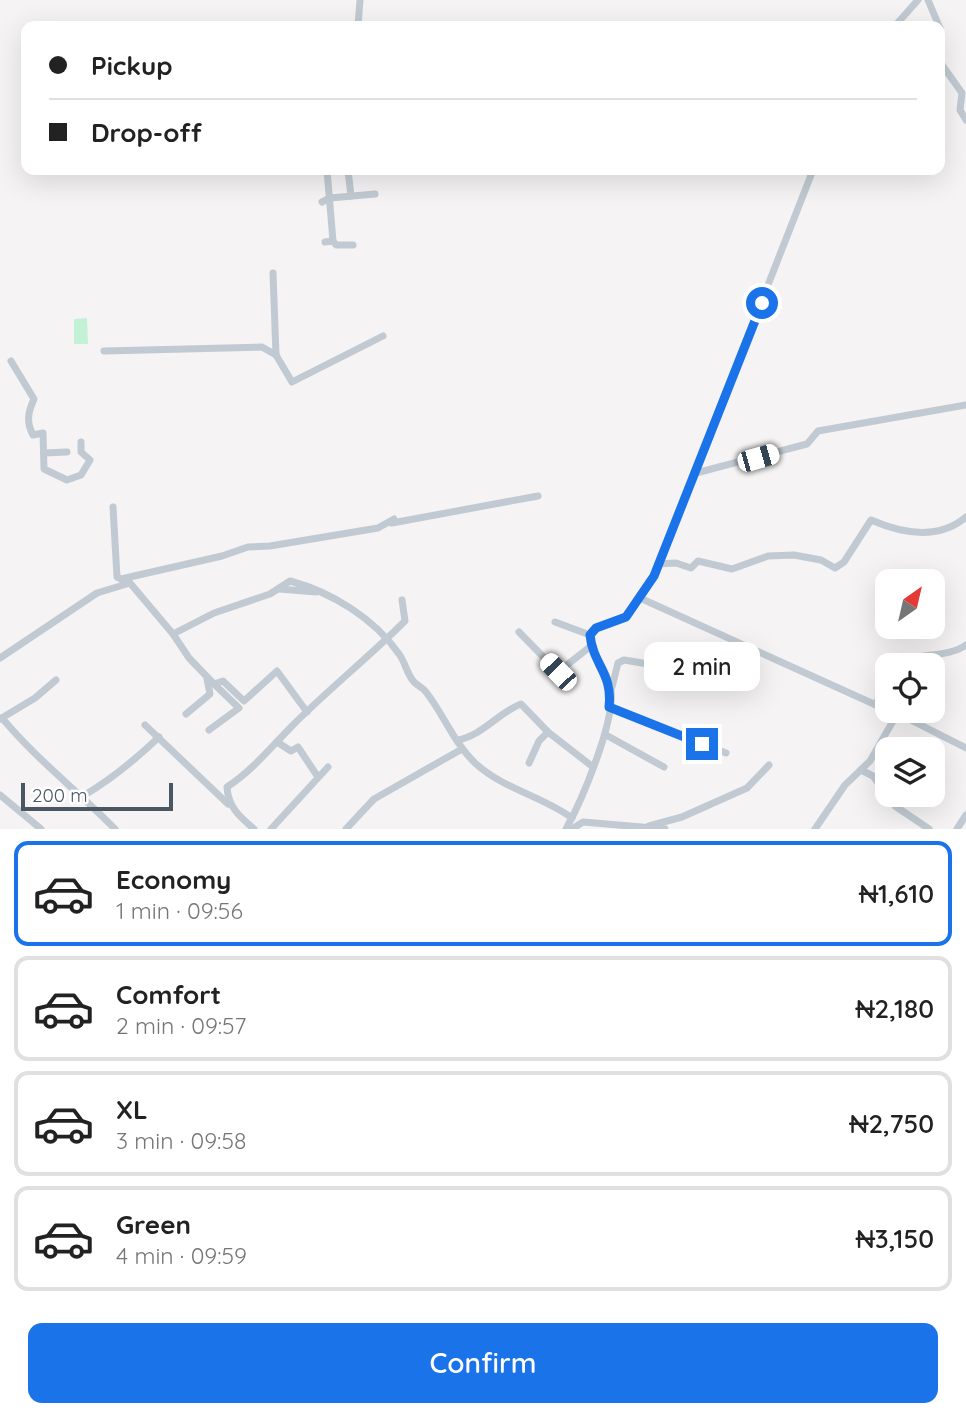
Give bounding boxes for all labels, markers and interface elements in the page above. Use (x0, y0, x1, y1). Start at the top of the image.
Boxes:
text: Pickup (91, 49, 173, 82)
text: Drop-off (91, 116, 202, 149)
route start (746, 287, 778, 319)
car (735, 442, 782, 474)
north arrow (875, 569, 945, 639)
map controls (875, 569, 945, 807)
callout: 2 min (644, 642, 760, 692)
car (536, 650, 581, 694)
text: 2 min (672, 652, 732, 681)
button: locate (875, 653, 945, 723)
route end (686, 728, 718, 760)
button: layers (875, 737, 945, 807)
scale bar (21, 780, 173, 812)
text: 200 m (32, 783, 88, 807)
icon: car (32, 862, 95, 925)
text: Economy (116, 863, 231, 896)
text: ₦1,610 (859, 877, 934, 910)
text: 1 min · 09:56 (116, 896, 243, 925)
icon: car (32, 977, 95, 1040)
text: Comfort (116, 978, 221, 1011)
text: ₦2,180 (856, 992, 934, 1025)
text: 2 min · 09:57 (116, 1011, 246, 1040)
icon: car (32, 1092, 95, 1155)
text: XL (116, 1093, 148, 1126)
text: ₦2,750 (849, 1107, 934, 1140)
text: 3 min · 09:58 (116, 1126, 246, 1155)
icon: car (32, 1207, 95, 1270)
text: Green (116, 1208, 191, 1241)
text: ₦3,150 (856, 1222, 934, 1255)
text: 4 min · 09:59 (116, 1241, 247, 1270)
button: Confirm (28, 1323, 938, 1403)

